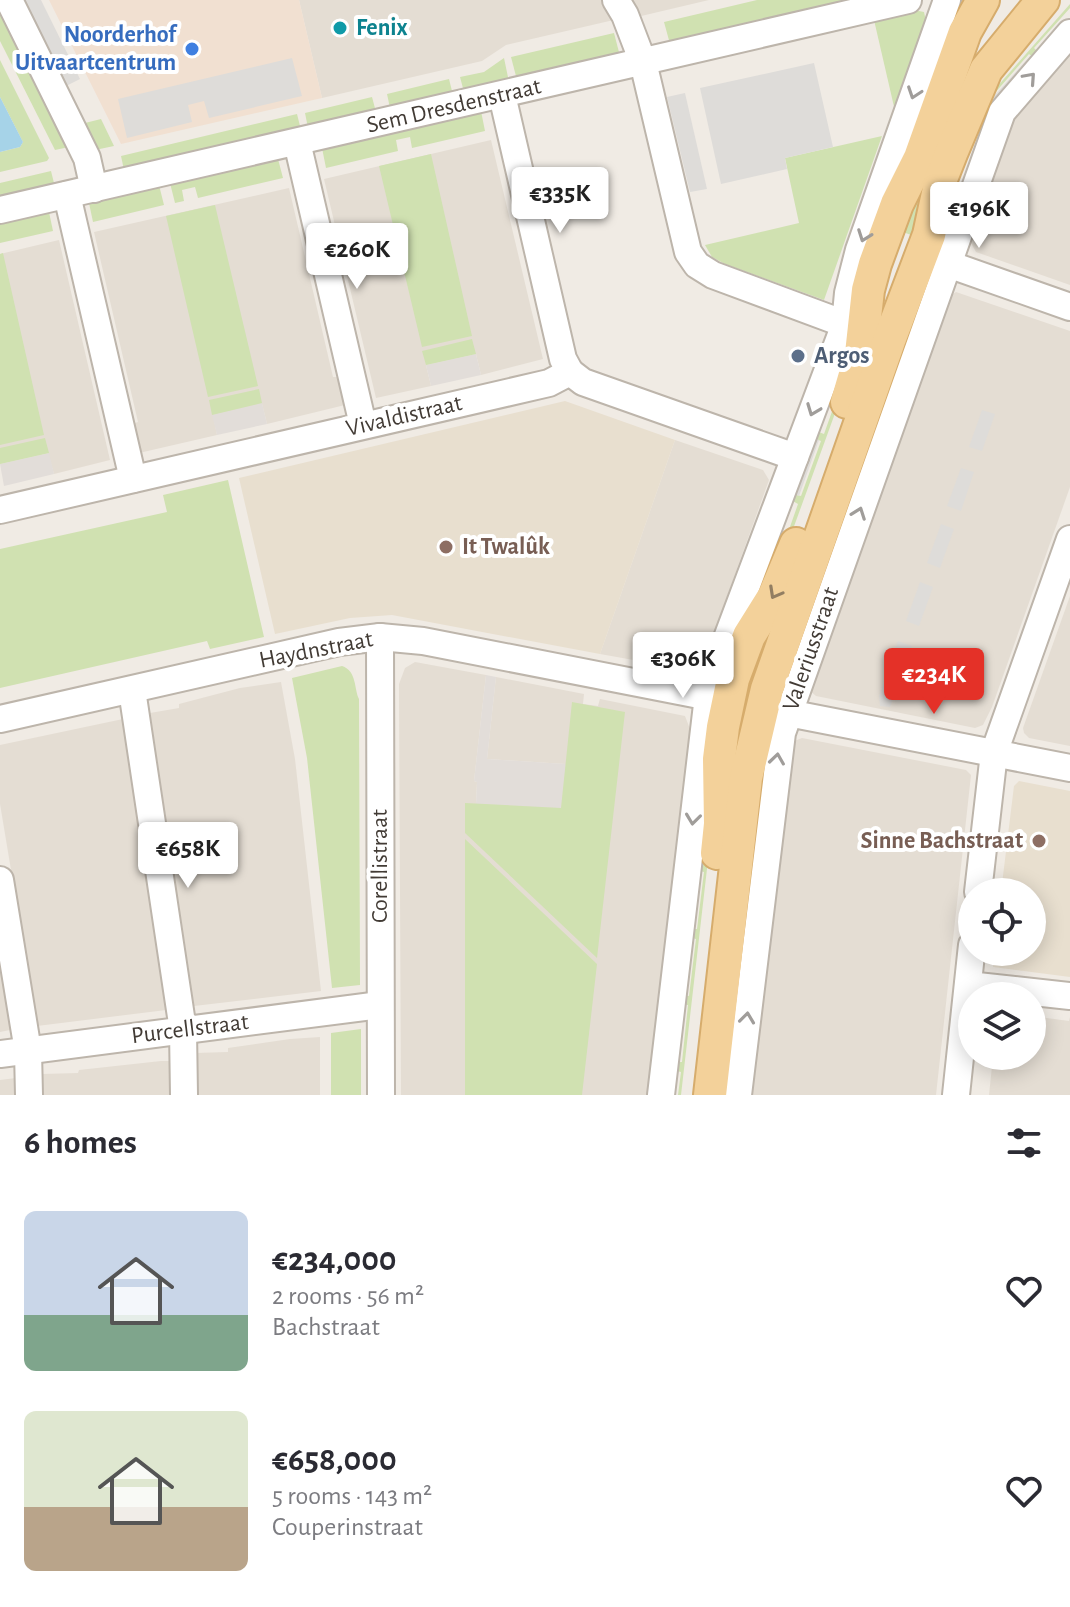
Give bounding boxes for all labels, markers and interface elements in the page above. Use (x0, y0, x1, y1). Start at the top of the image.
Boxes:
place label: Fenix (356, 16, 408, 40)
marker: Fenix (331, 19, 349, 37)
place label: Noorderhof Uitvaartcentrum (15, 23, 178, 75)
marker: Noorderhof Uitvaartcentrum (183, 40, 201, 58)
one-way arrow (1020, 72, 1034, 87)
street label: Sem Dresdenstraat (365, 74, 544, 138)
one-way arrow (907, 86, 924, 100)
pin: €335K (504, 167, 616, 235)
text: €335K (530, 180, 590, 206)
pin: €196K (923, 182, 1035, 250)
text: €196K (948, 195, 1010, 221)
pin: €260K (301, 223, 413, 291)
one-way arrow (857, 228, 874, 242)
text: €260K (324, 236, 390, 262)
place label: Argos (814, 344, 870, 368)
marker: Argos (789, 347, 807, 365)
street label: Vivaldistraat (344, 391, 465, 441)
one-way arrow (806, 402, 823, 416)
one-way arrow (849, 507, 866, 521)
place label: It Twalûk (462, 535, 550, 559)
marker: It Twalûk (437, 538, 455, 556)
street label: Valeriusstraat (779, 584, 843, 714)
one-way arrow (769, 585, 784, 599)
street label: Haydnstraat (257, 627, 375, 673)
pin: €306K (627, 632, 739, 700)
text: €306K (651, 645, 715, 671)
pin: €234K (878, 648, 990, 716)
text: €234K (902, 661, 966, 687)
one-way arrow (768, 752, 785, 766)
street label: Corellistraat (368, 809, 392, 923)
one-way arrow (685, 812, 702, 825)
pin: €658K (132, 822, 244, 890)
place label: Sinne Bachstraat (861, 829, 1023, 853)
marker: Sinne Bachstraat (1030, 832, 1048, 850)
text: €658K (156, 835, 220, 861)
map controls (958, 878, 1046, 1070)
button: locate (958, 878, 1046, 966)
button: layers (958, 982, 1046, 1070)
street label: Purcellstraat (130, 1010, 250, 1048)
one-way arrow (738, 1011, 755, 1024)
icon: filters (1002, 1121, 1046, 1165)
text: 6 homes (24, 1126, 137, 1160)
icon: home (88, 1243, 184, 1339)
text: €234,000 (272, 1243, 397, 1277)
icon: heart (1002, 1269, 1046, 1313)
text: 2 rooms · 56 m² (272, 1283, 424, 1309)
text: Bachstraat (272, 1314, 380, 1340)
icon: home (88, 1443, 184, 1539)
text: €658,000 (272, 1443, 397, 1477)
icon: heart (1002, 1469, 1046, 1513)
text: 5 rooms · 143 m² (272, 1483, 432, 1509)
text: Couperinstraat (272, 1514, 423, 1540)

